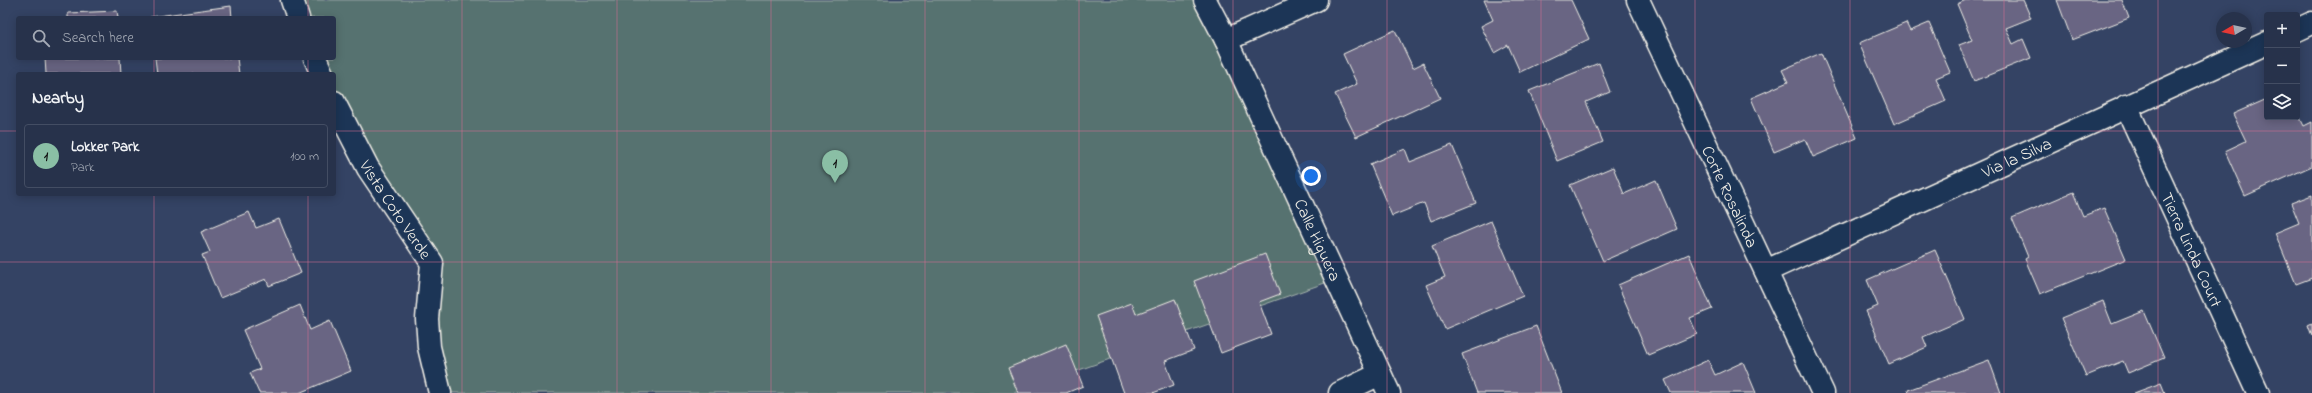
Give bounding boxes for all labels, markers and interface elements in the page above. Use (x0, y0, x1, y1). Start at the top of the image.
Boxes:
north arrow (2216, 12, 2252, 48)
map controls (2264, 12, 2300, 120)
button: + (2264, 12, 2300, 48)
search box (16, 16, 336, 60)
icon: search (30, 27, 52, 49)
text: Search here (62, 27, 134, 49)
button: − (2264, 48, 2300, 84)
button: layers (2264, 84, 2300, 120)
text: Nearby (32, 86, 84, 111)
street label: Via la Silva (1977, 132, 2056, 186)
text: Lokker Park (71, 136, 139, 158)
street label: Corte Rosalinda (1694, 142, 1764, 252)
text: 1 (44, 147, 48, 166)
text: 100 m (290, 147, 319, 166)
pin: 1 (822, 150, 848, 183)
street label: Vista Coto Verde (352, 155, 437, 265)
text: Park (71, 158, 95, 177)
your location (1301, 166, 1321, 186)
street label: Tierra Linda Court (2153, 189, 2228, 312)
street label: Calle Higuera (1287, 195, 1347, 286)

